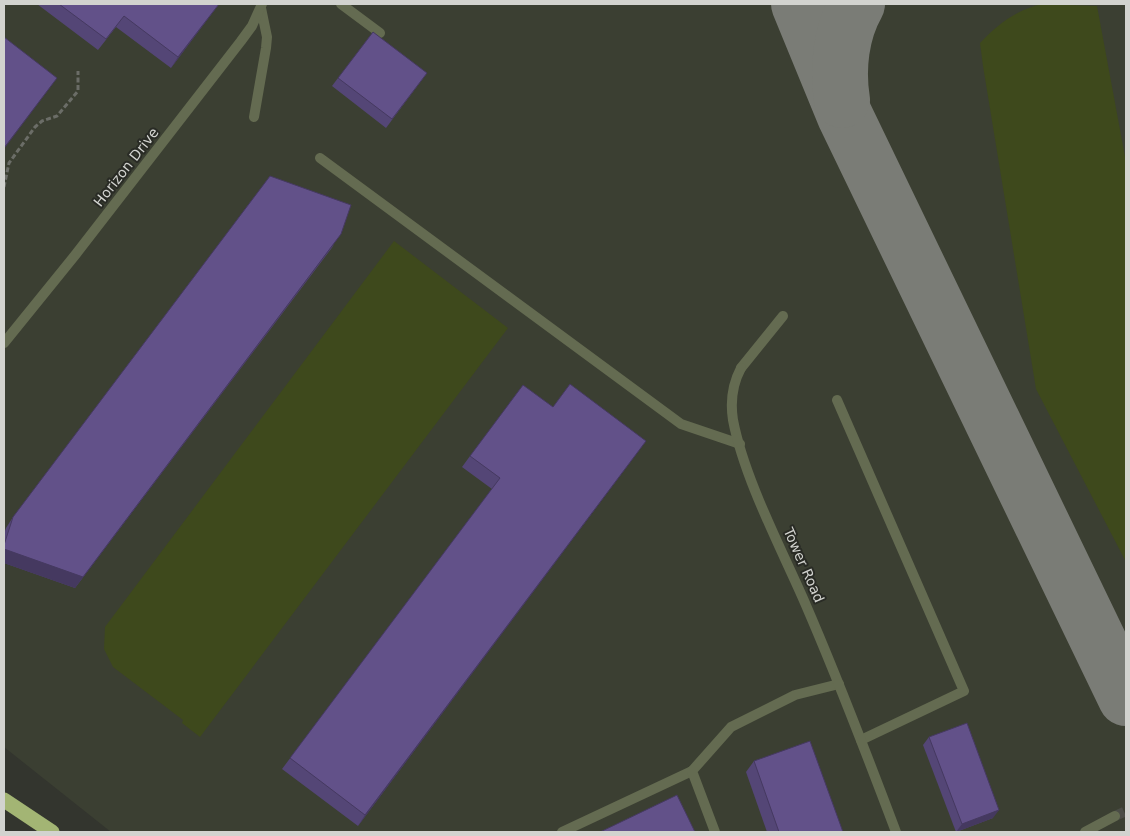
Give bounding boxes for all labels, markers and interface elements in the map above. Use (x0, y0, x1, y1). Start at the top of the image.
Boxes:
street label: Horizon Drive (90, 125, 162, 209)
street label: Tower Road (780, 524, 828, 605)

